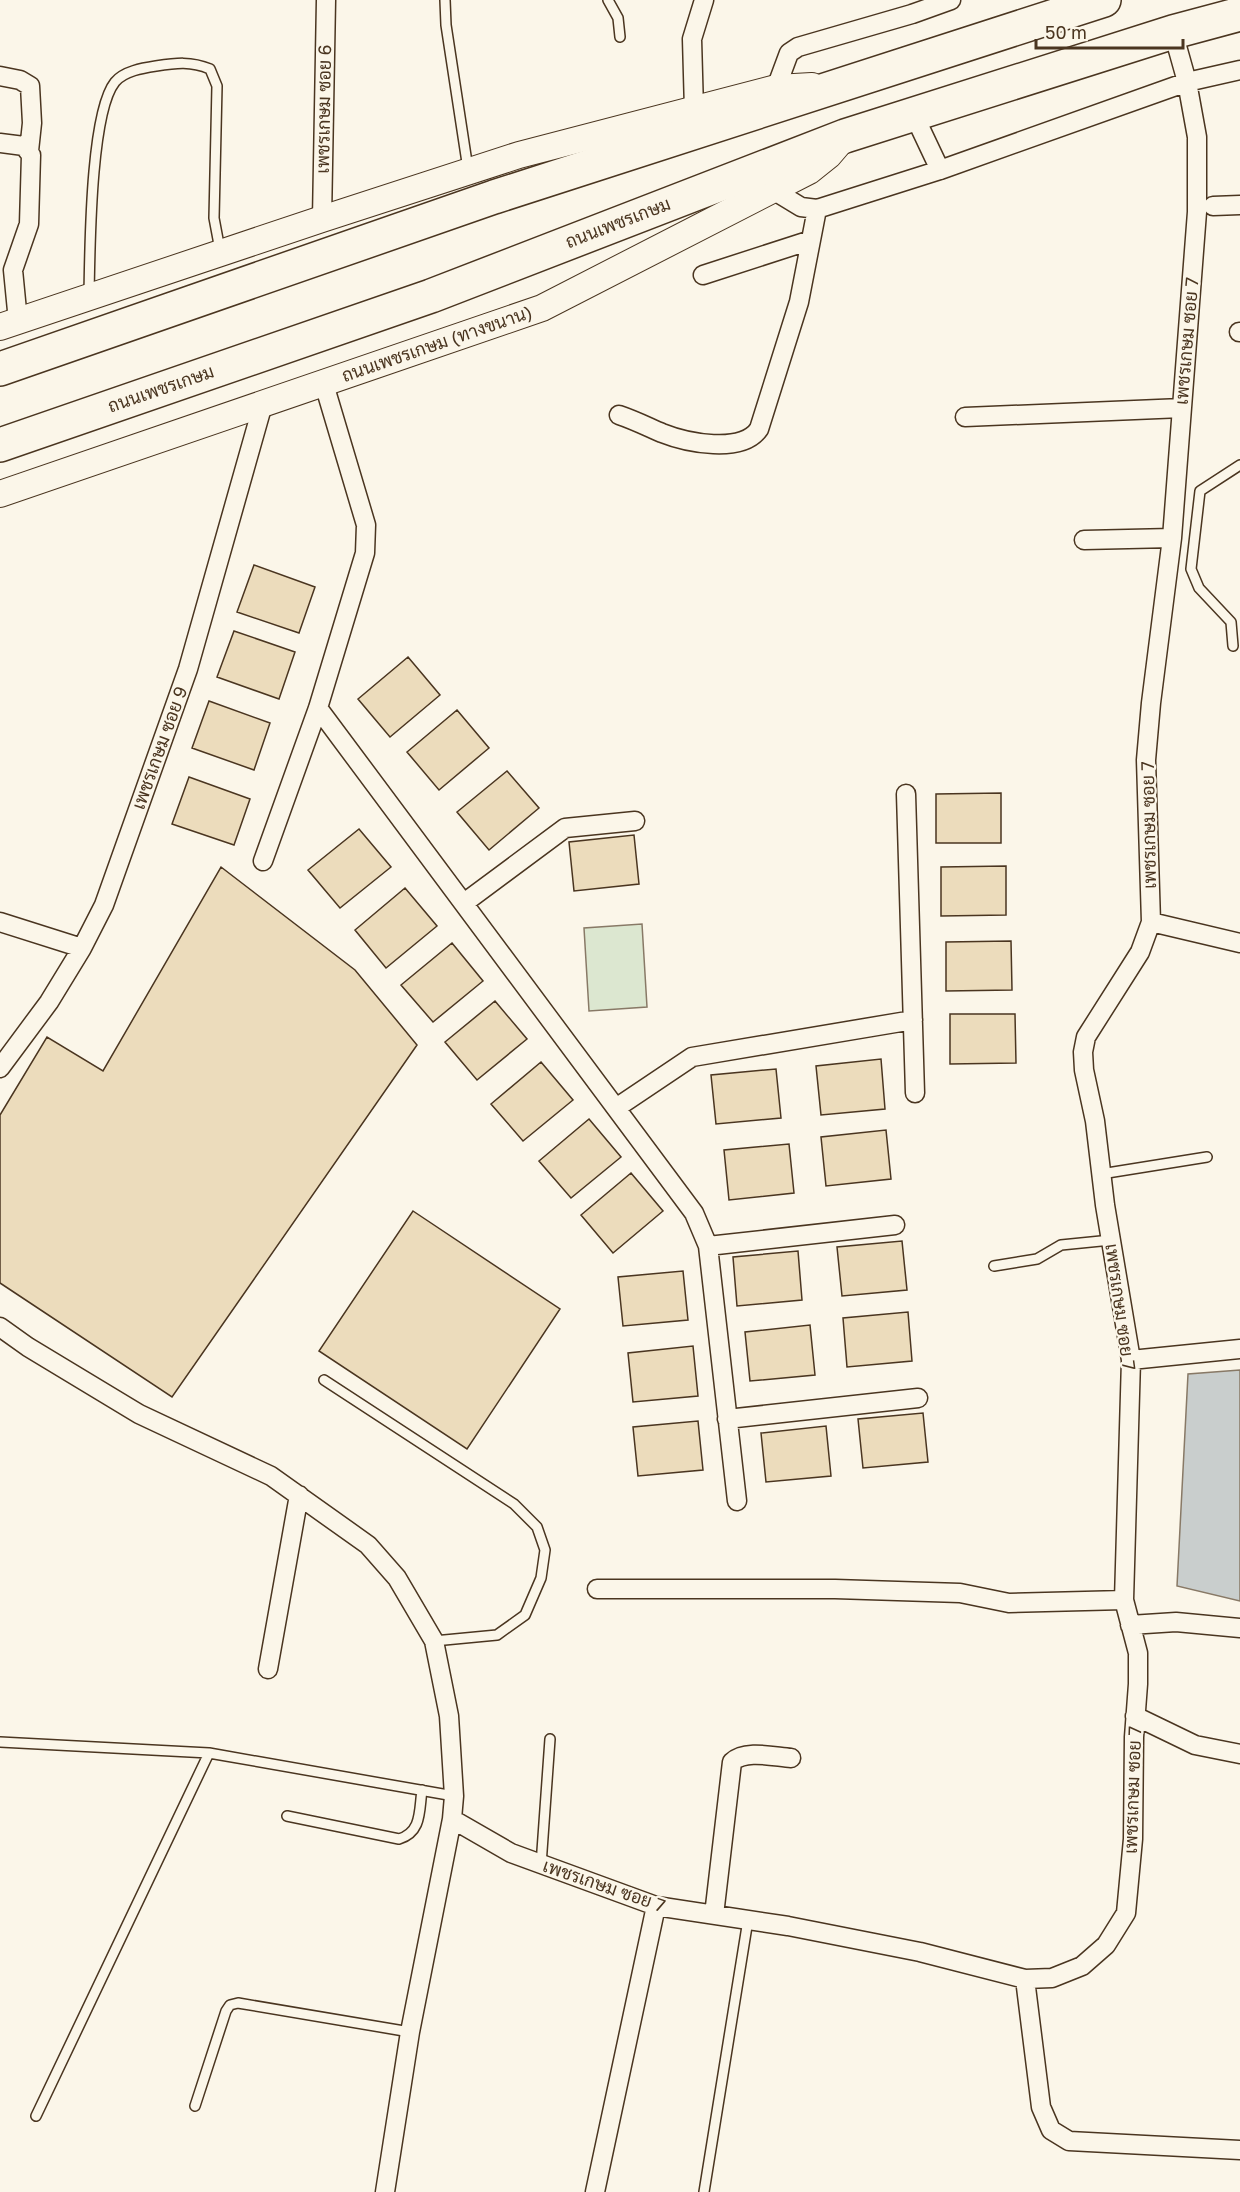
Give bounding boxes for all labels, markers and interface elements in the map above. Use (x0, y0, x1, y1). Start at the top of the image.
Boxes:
scale bar (1036, 12, 1183, 50)
text: 50 m (1045, 21, 1087, 43)
street label: เพชรเกษม ซอย 6 (311, 44, 335, 174)
street label: ถนนเพชรเกษม (562, 192, 673, 252)
street label: เพชรเกษม ซอย 7 (1169, 276, 1203, 406)
street label: ถนนเพชรเกษม (ทางขนาน) (339, 300, 535, 386)
street label: ถนนเพชรเกษม (105, 360, 217, 416)
street label: เพชรเกษม ซอย 9 (127, 683, 191, 812)
street label: เพชรเกษม ซอย 7 (1136, 761, 1160, 889)
street label: เพชรเกษม ซอย 7 (1101, 1242, 1141, 1372)
street label: เพชรเกษม ซอย 7 (1119, 1726, 1145, 1854)
street label: เพชรเกษม ซอย 7 (540, 1854, 668, 1916)

